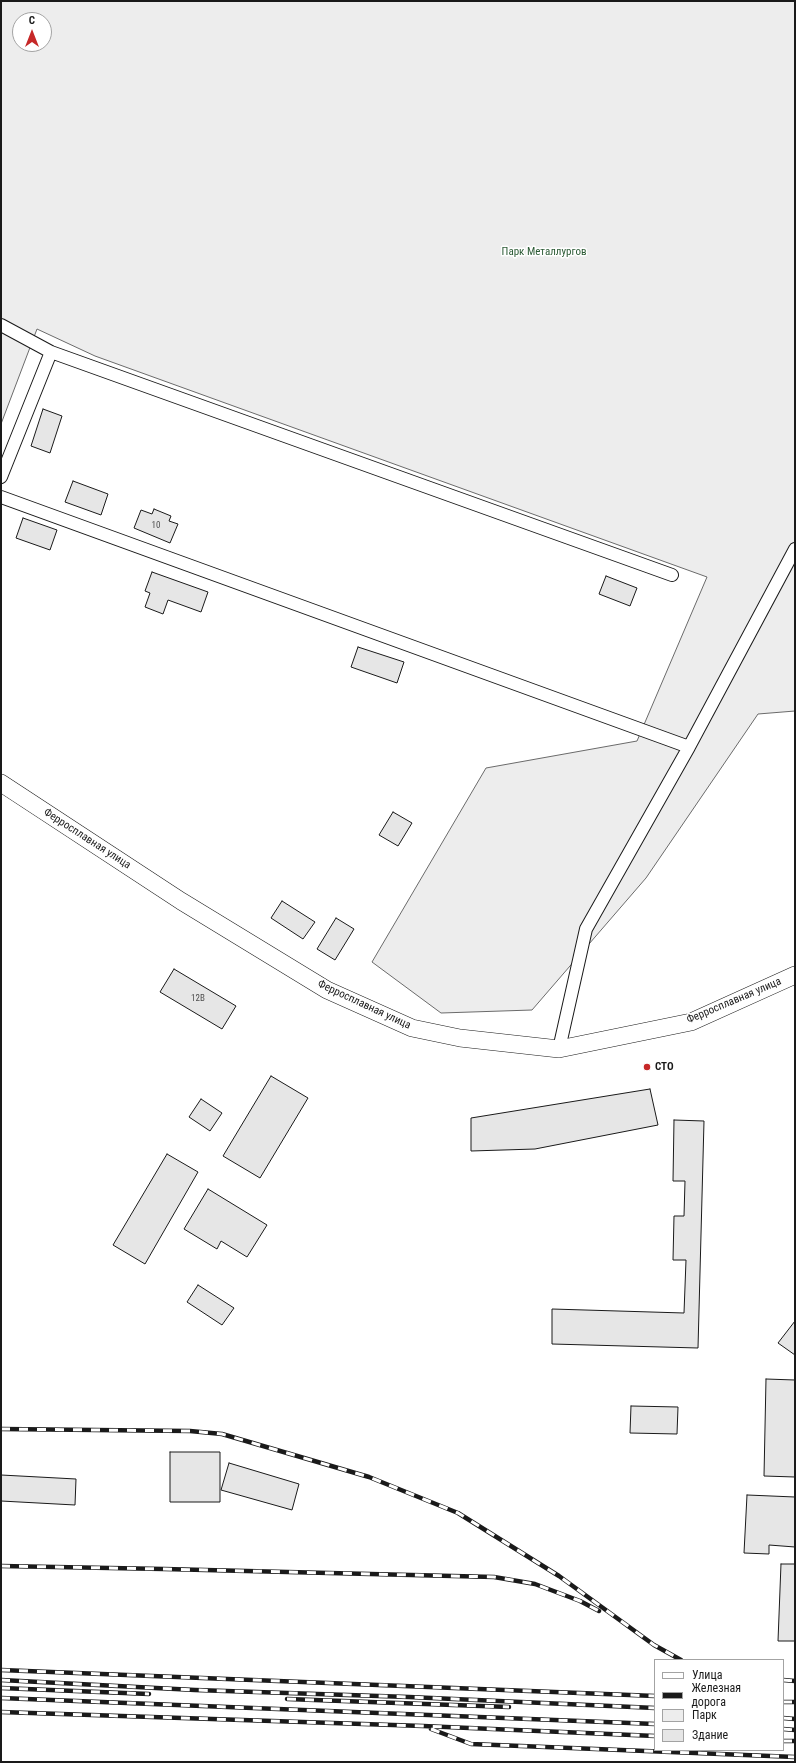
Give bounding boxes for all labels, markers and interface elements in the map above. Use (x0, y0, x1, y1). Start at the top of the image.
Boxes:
north arrow (12, 12, 52, 52)
text: С (29, 14, 35, 27)
park label: Парк Металлургов (502, 245, 586, 259)
house number: 10 (152, 521, 160, 531)
street label: Ферросплавная улица (41, 806, 133, 872)
street label: Ферросплавная улица (685, 975, 783, 1027)
street label: Ферросплавная улица (315, 978, 413, 1032)
house number: 12В (191, 994, 205, 1004)
place label: СТО (655, 1060, 674, 1074)
marker: СТО (642, 1062, 652, 1072)
legend (654, 1659, 784, 1751)
text: Улица (692, 1668, 722, 1682)
text: Железная дорога (691, 1681, 741, 1709)
text: Парк (692, 1708, 717, 1722)
text: Здание (692, 1728, 728, 1742)

